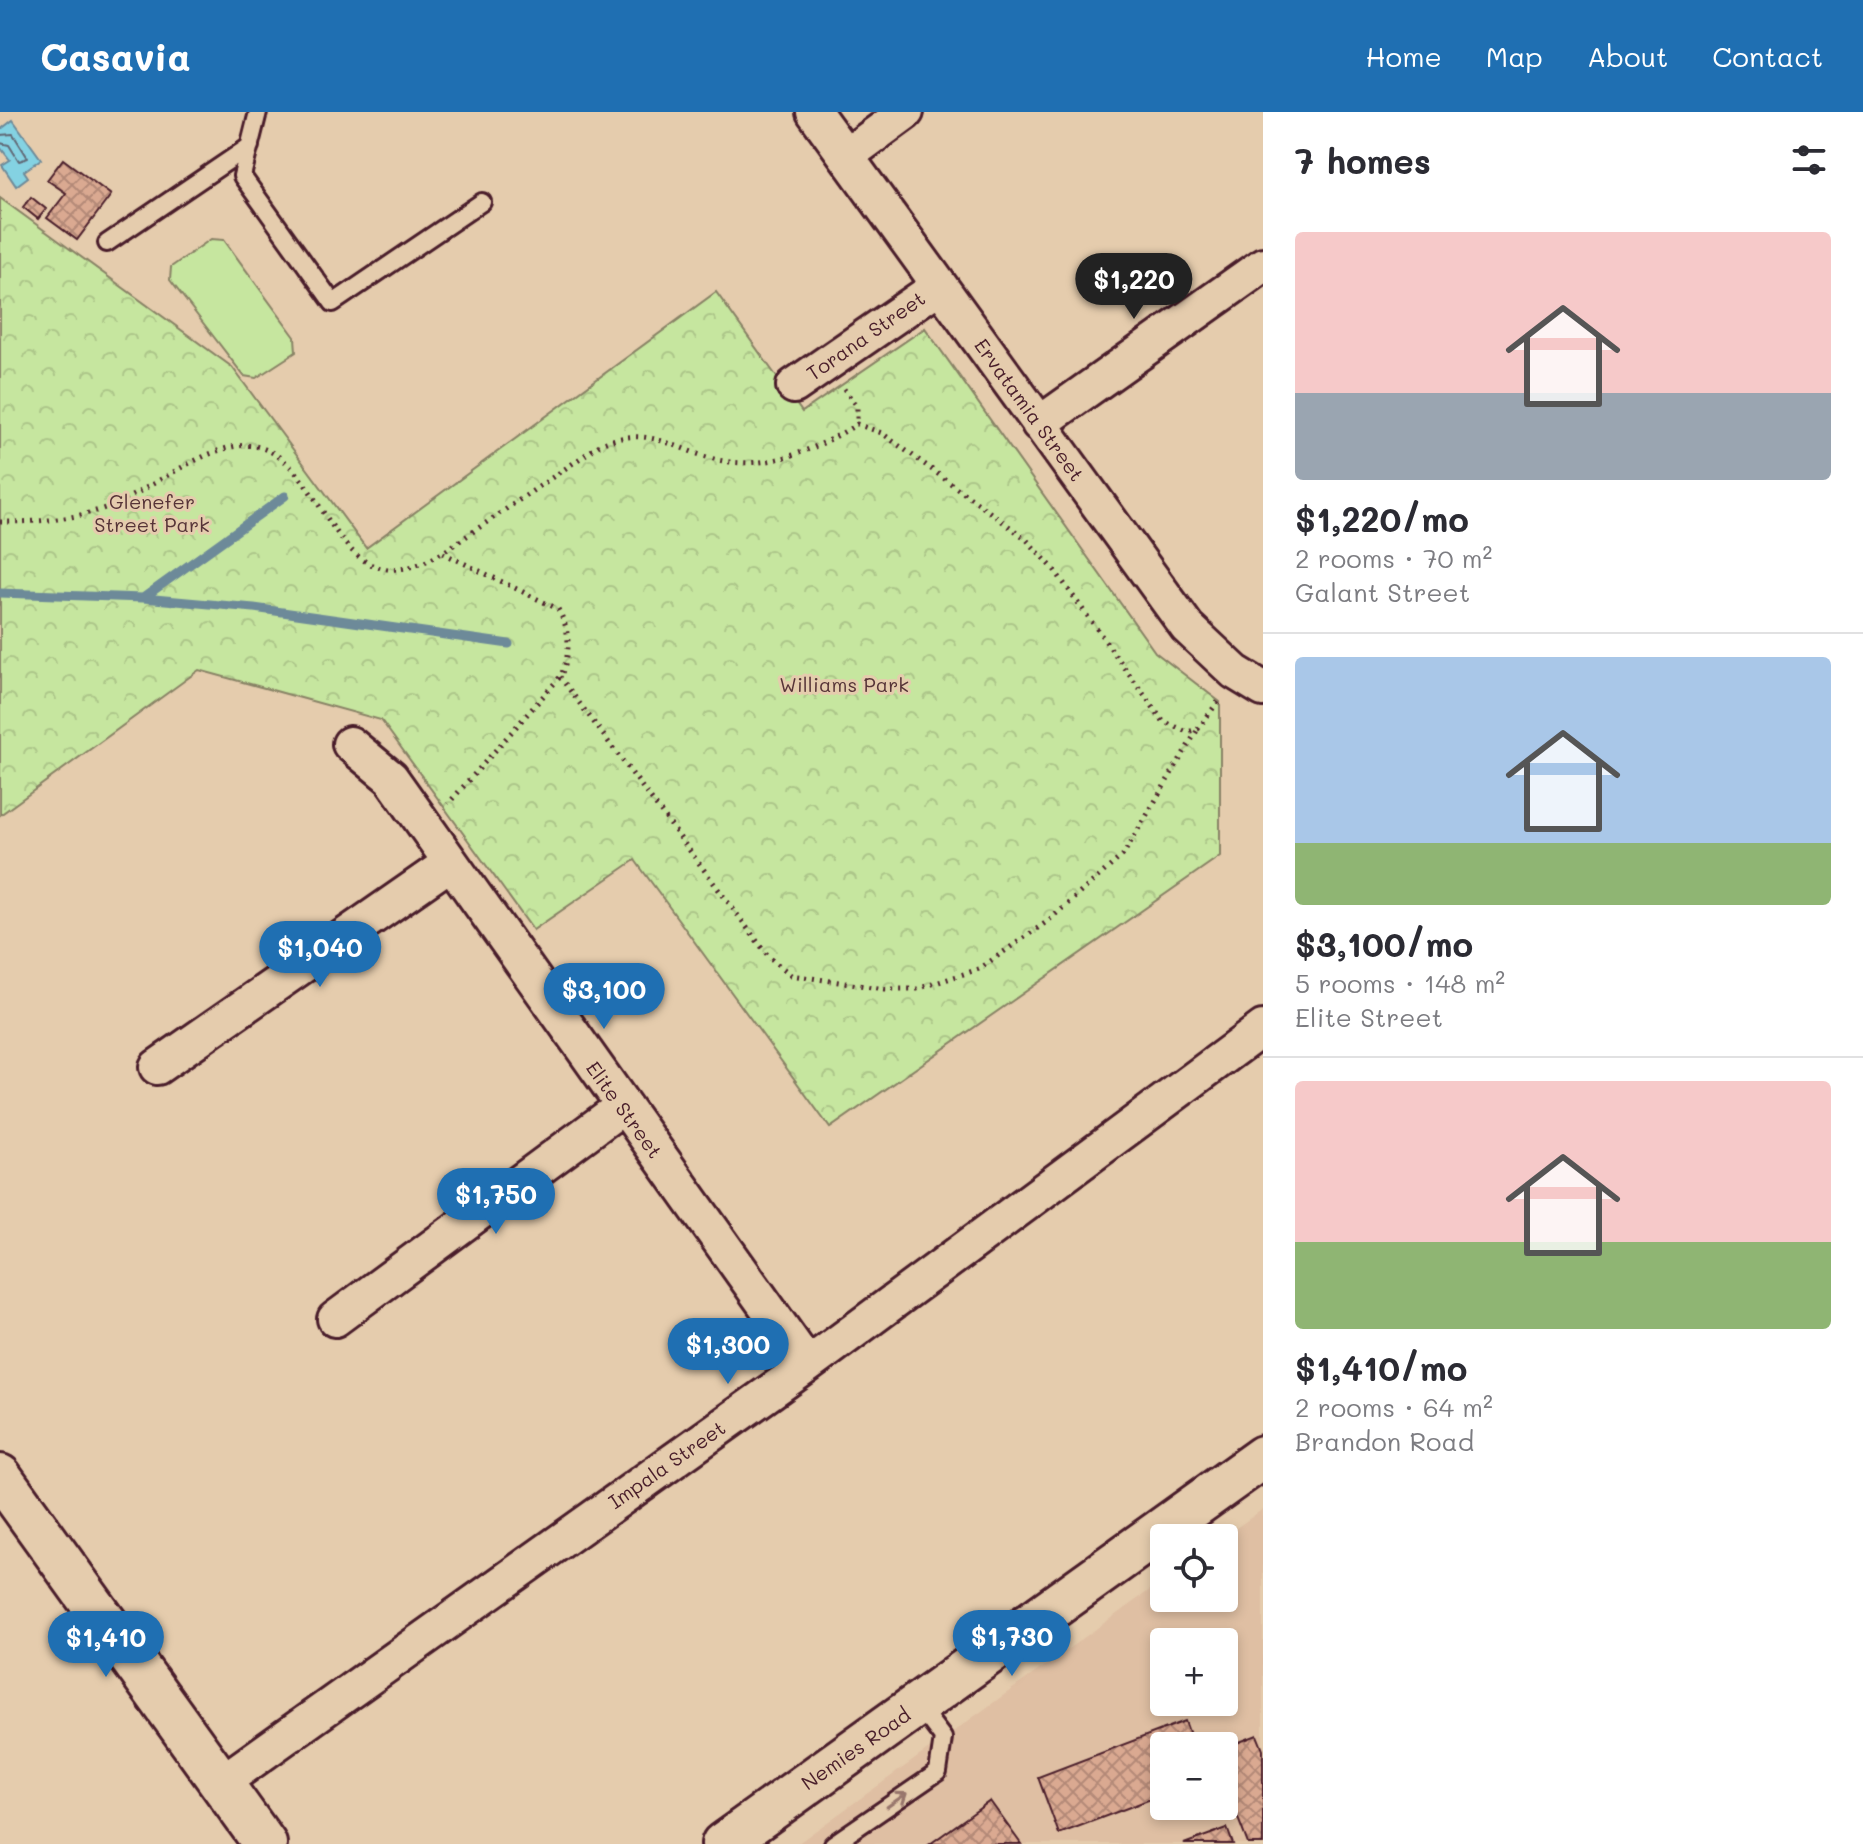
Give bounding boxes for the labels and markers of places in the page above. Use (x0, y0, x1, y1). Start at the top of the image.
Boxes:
pin: $1,220 (1069, 253, 1199, 321)
pin: $1,040 (255, 921, 385, 989)
pin: $3,100 (539, 963, 669, 1031)
pin: $1,750 (431, 1168, 561, 1236)
pin: $1,300 (663, 1318, 793, 1386)
pin: $1,730 (947, 1610, 1077, 1678)
pin: $1,410 (41, 1611, 171, 1679)

